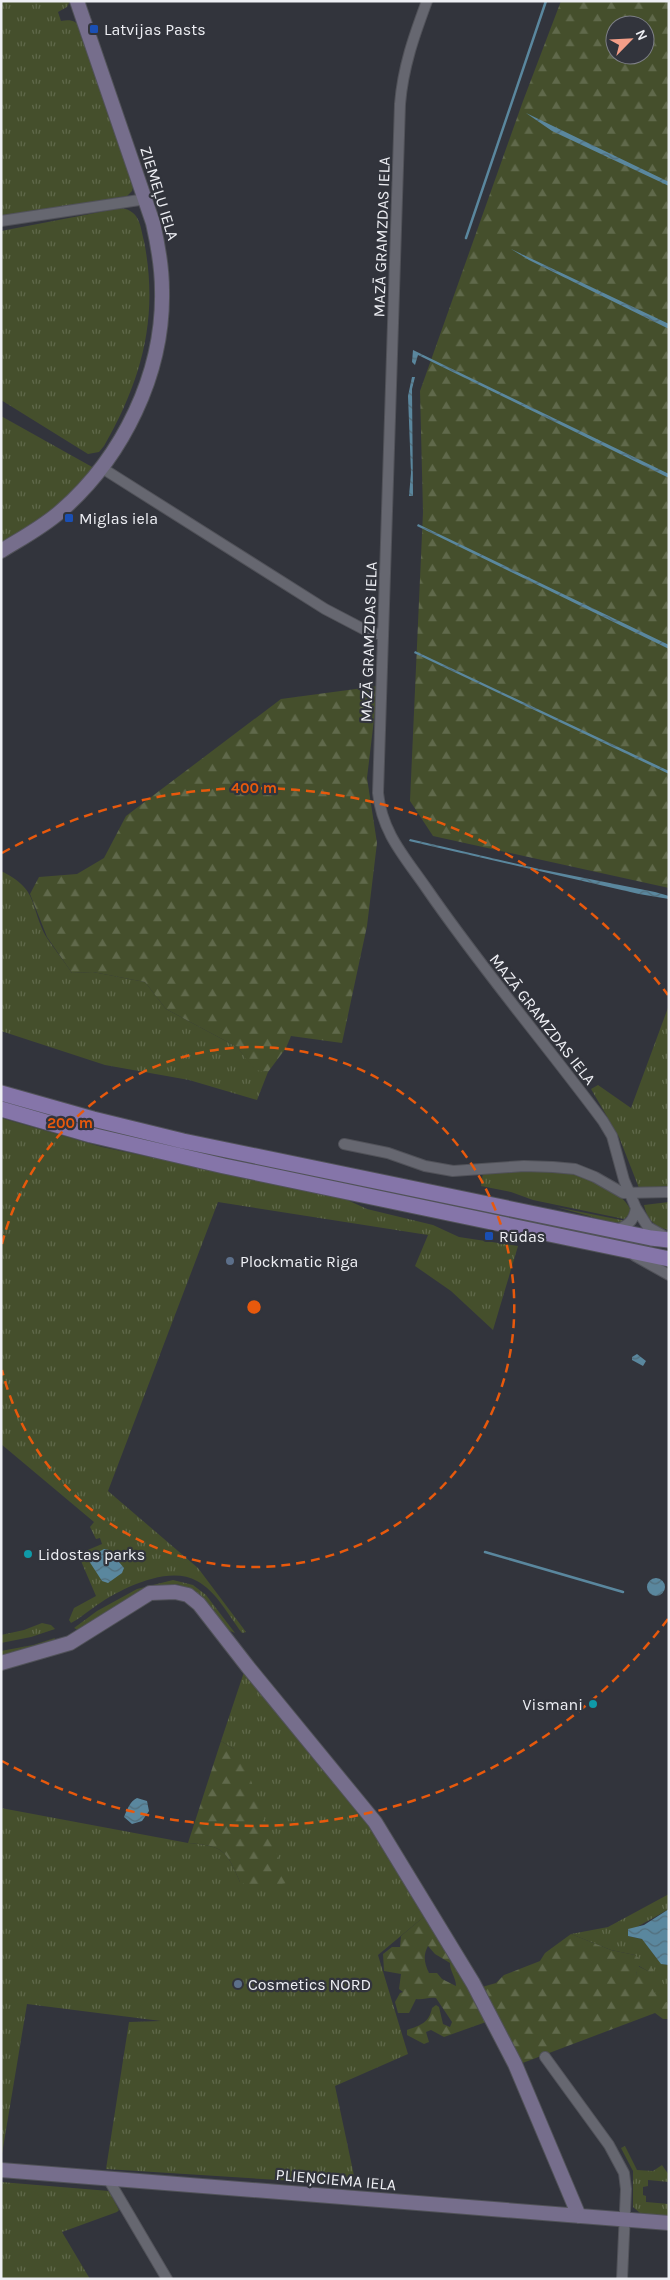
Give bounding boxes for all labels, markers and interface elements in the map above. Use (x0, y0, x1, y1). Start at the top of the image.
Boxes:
north arrow (605, 15, 655, 65)
place label: Latvijas Pasts (104, 20, 206, 39)
marker: Latvijas Pasts (88, 23, 100, 35)
text: N (632, 27, 651, 43)
street label: ZIEMEĻU IELA (136, 144, 183, 242)
street label: MAZĀ GRAMZDAS IELA (369, 156, 394, 318)
place label: Miglas iela (79, 509, 158, 528)
marker: Miglas iela (63, 512, 75, 524)
street label: MAZĀ GRAMZDAS IELA (356, 561, 381, 723)
text: 400 m (231, 779, 277, 797)
street label: MAZĀ GRAMZDAS IELA (486, 950, 600, 1089)
text: 200 m (47, 1114, 93, 1132)
place label: Rūdas (499, 1227, 545, 1246)
marker: Rūdas (483, 1230, 495, 1242)
place label: Plockmatic Riga (240, 1252, 358, 1271)
marker: Plockmatic Riga (224, 1255, 236, 1267)
centre of rings (245, 1298, 263, 1316)
place label: Lidostas parks (38, 1545, 145, 1564)
marker: Lidostas parks (22, 1548, 34, 1560)
place label: Vismani (523, 1695, 583, 1714)
marker: Vismani (587, 1698, 599, 1710)
place label: Cosmetics NORD (248, 1975, 371, 1994)
marker: Cosmetics NORD (232, 1978, 244, 1990)
street label: PLIEŅCIEMA IELA (275, 2165, 397, 2194)

